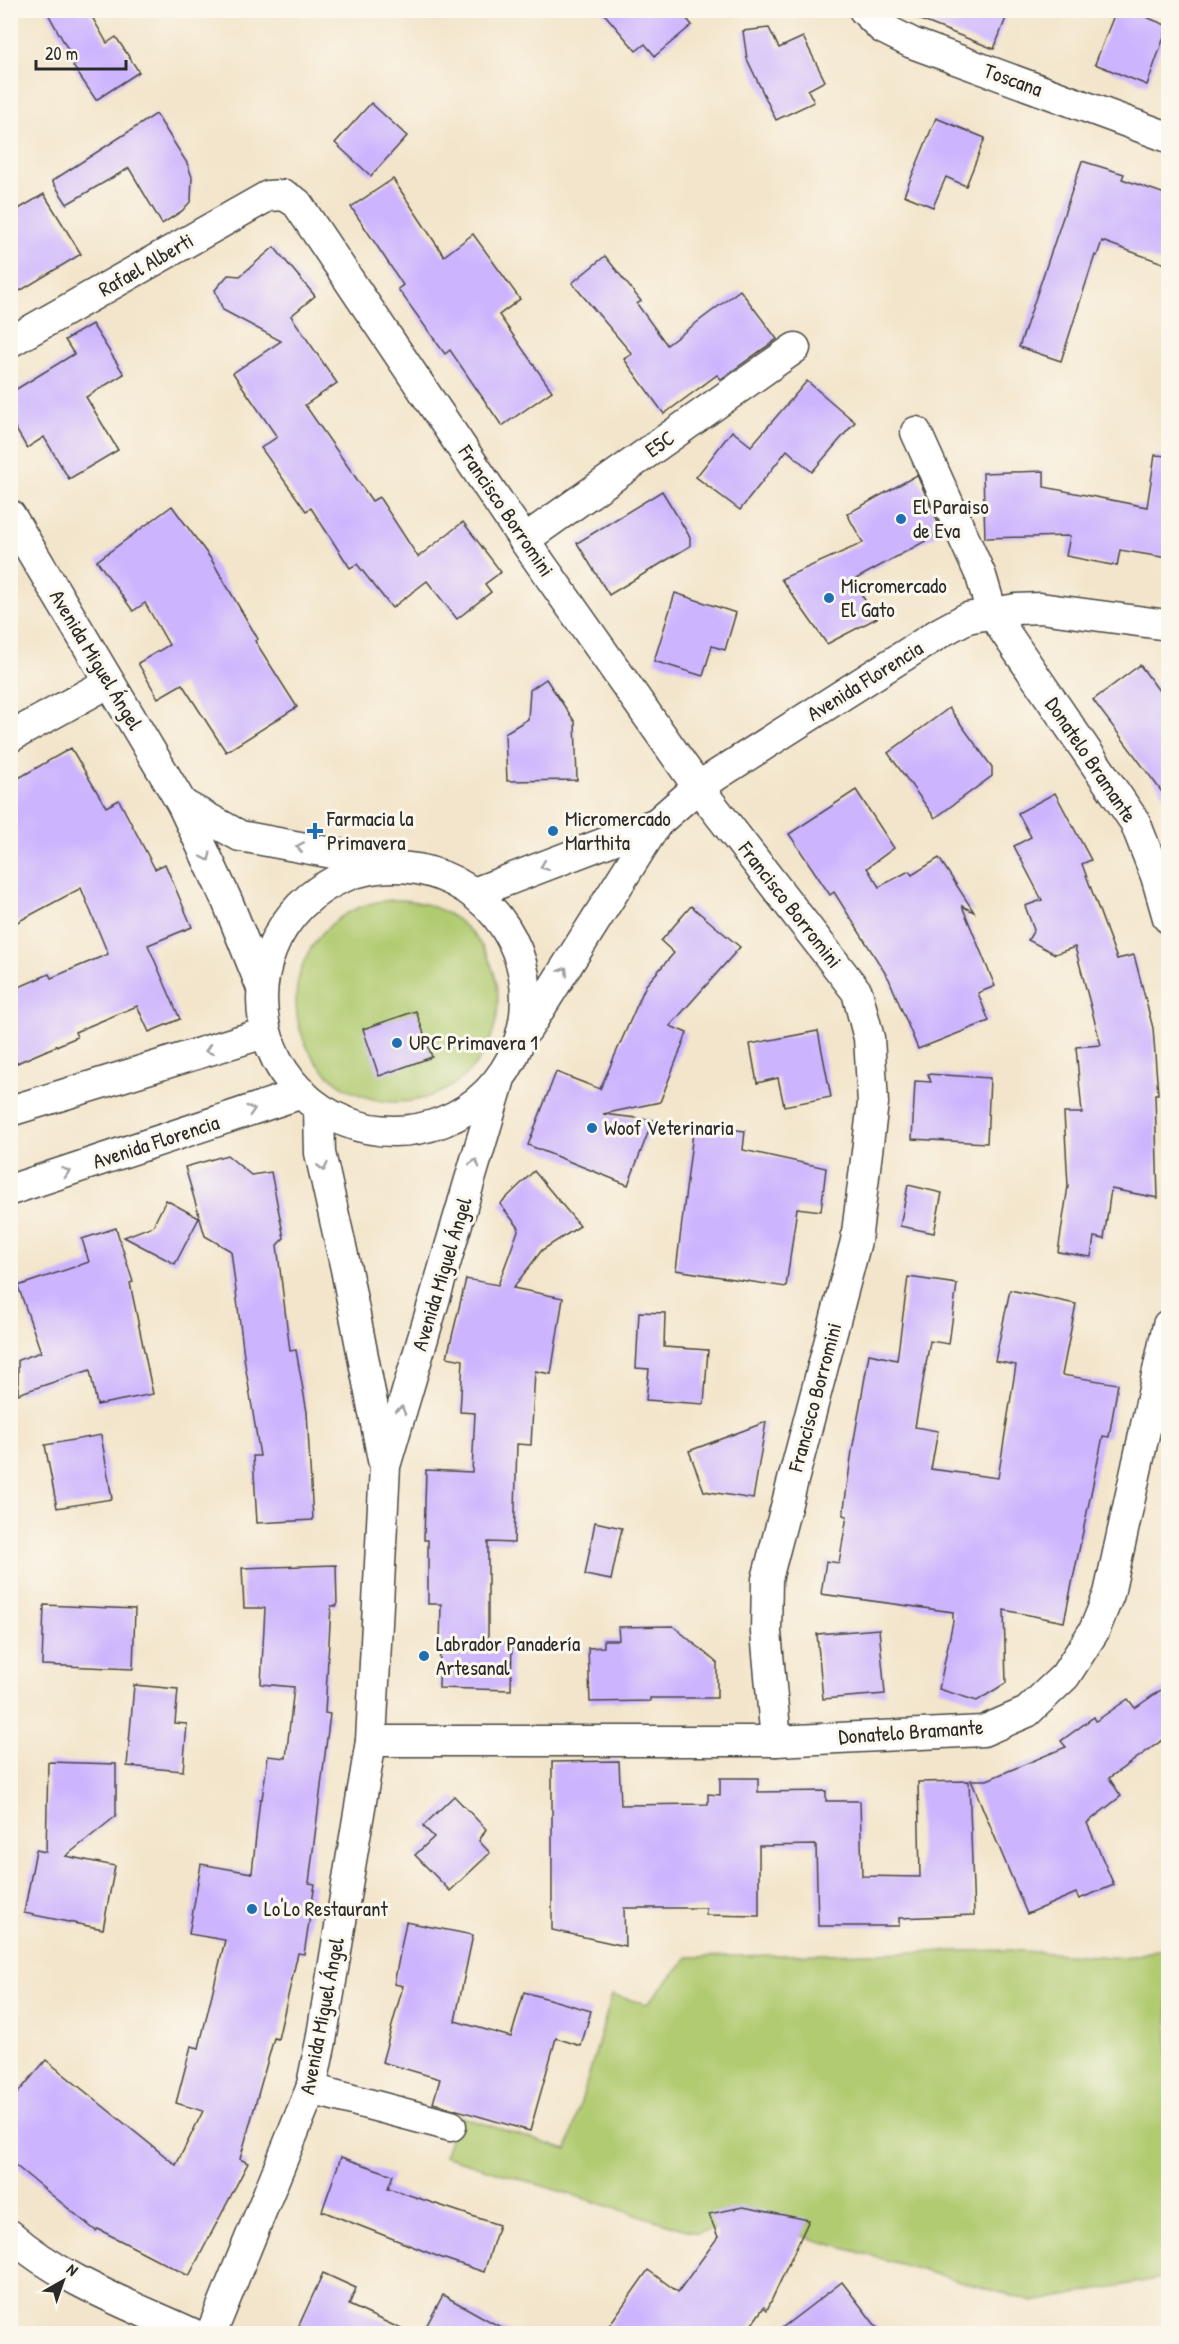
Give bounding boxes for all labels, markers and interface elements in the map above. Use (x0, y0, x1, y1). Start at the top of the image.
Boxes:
scale bar (36, 33, 126, 71)
text: 20 m (45, 41, 78, 66)
street label: Toscana (980, 56, 1047, 103)
street label: Rafael Alberti (93, 226, 199, 303)
street label: E5C (639, 423, 680, 464)
street label: Francisco Borromini (451, 438, 561, 582)
place label: El Paraiso de Eva (913, 492, 989, 545)
marker: El Paraiso de Eva (894, 512, 908, 526)
place label: Micromercado El Gato (841, 571, 947, 624)
street label: Avenida Miguel Ángel (43, 584, 150, 736)
marker: Micromercado El Gato (822, 591, 836, 605)
street label: Avenida Florencia (801, 633, 928, 728)
street label: Donatelo Bramante (1039, 691, 1144, 828)
place label: Farmacia la Primavera (326, 804, 413, 857)
place label: Micromercado Marthita (565, 804, 671, 857)
marker: Farmacia la Primavera (308, 824, 322, 838)
marker: Micromercado Marthita (546, 824, 560, 838)
street label: Francisco Borromini (731, 835, 849, 974)
one-way arrow (295, 841, 305, 854)
one-way arrow (199, 851, 211, 862)
one-way arrow (539, 859, 550, 872)
one-way arrow (556, 967, 568, 977)
place label: UPC Primavera 1 (409, 1028, 538, 1057)
marker: UPC Primavera 1 (390, 1036, 404, 1050)
one-way arrow (204, 1043, 215, 1055)
one-way arrow (245, 1105, 256, 1117)
street label: Avenida Florencia (89, 1107, 223, 1176)
place label: Woof Veterinaria (604, 1113, 734, 1142)
marker: Woof Veterinaria (585, 1121, 599, 1135)
one-way arrow (468, 1158, 480, 1169)
one-way arrow (316, 1162, 329, 1172)
one-way arrow (60, 1166, 71, 1179)
street label: Avenida Miguel Ángel (404, 1193, 479, 1354)
street label: Francisco Borromini (780, 1319, 848, 1475)
one-way arrow (394, 1405, 406, 1416)
place label: Labrador Panadería Artesanal (436, 1629, 580, 1682)
marker: Labrador Panadería Artesanal (417, 1649, 431, 1663)
street label: Donatelo Bramante (838, 1712, 984, 1751)
place label: Lo'Lo Restaurant (264, 1894, 388, 1923)
marker: Lo'Lo Restaurant (245, 1902, 259, 1916)
street label: Avenida Miguel Ángel (292, 1935, 351, 2097)
north arrow (33, 2251, 93, 2311)
text: N (62, 2258, 83, 2281)

